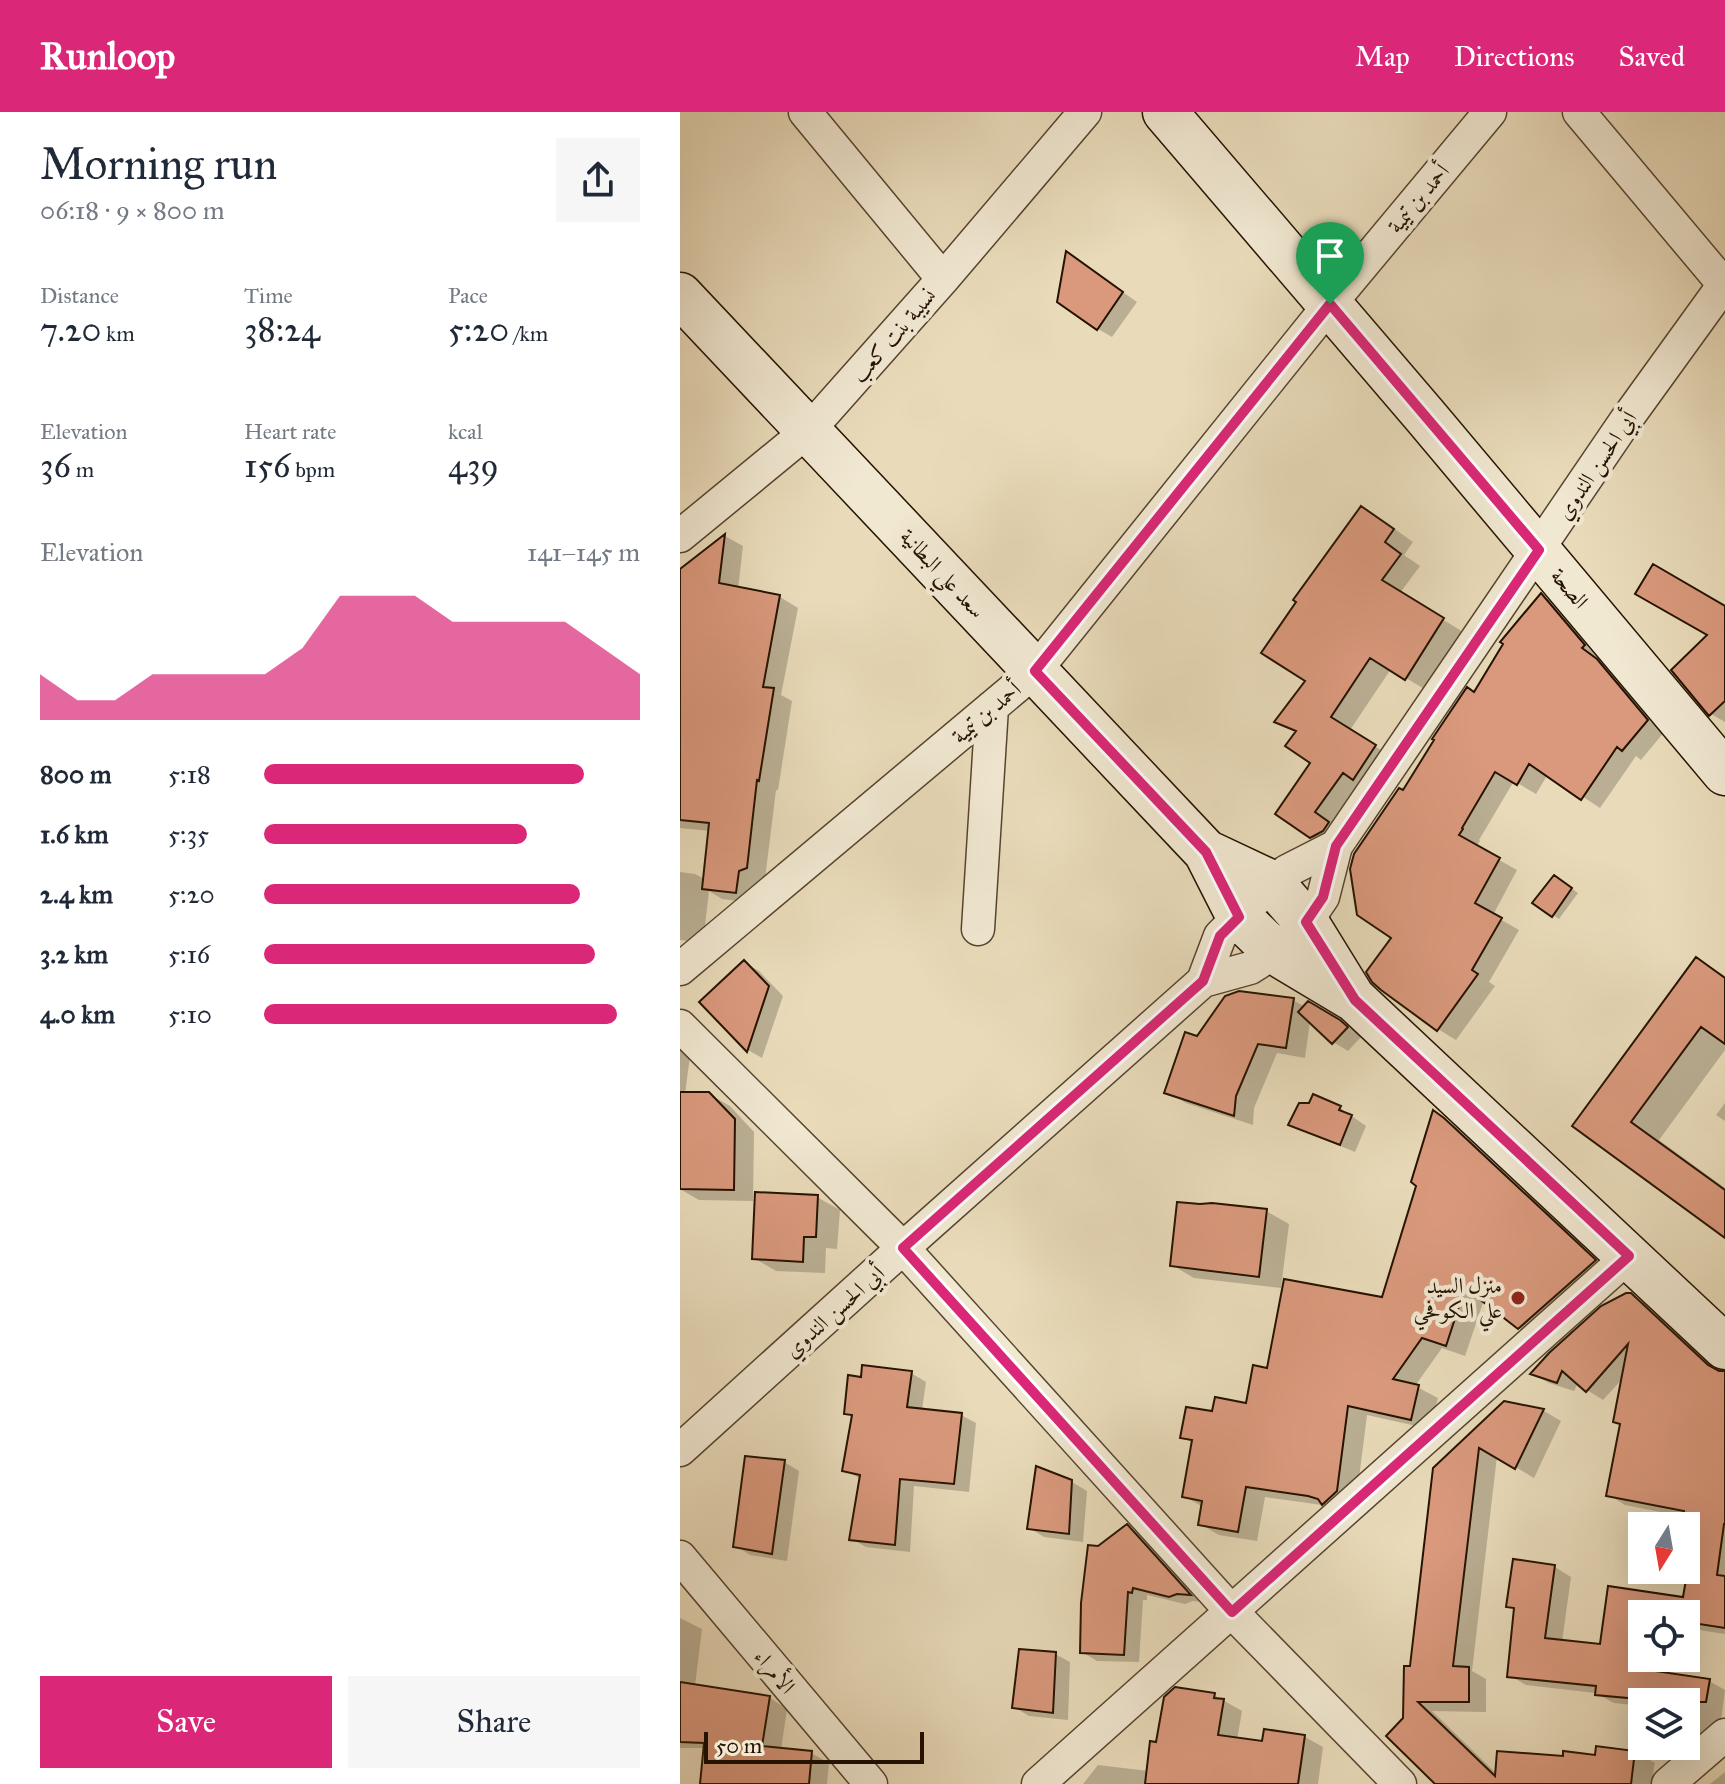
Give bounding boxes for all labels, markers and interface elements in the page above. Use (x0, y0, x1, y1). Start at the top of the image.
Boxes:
text: Runloop (40, 33, 175, 79)
text: Map (1355, 39, 1410, 74)
text: Directions (1454, 39, 1575, 74)
text: Saved (1619, 39, 1685, 74)
text: Morning run (40, 137, 277, 191)
button: share (556, 138, 640, 222)
street label: أحمد بن تيمية (1380, 156, 1456, 239)
text: 06:18 · 9 × 800 m (40, 194, 225, 226)
pin (1296, 222, 1364, 304)
icon: arrive (1308, 234, 1352, 278)
text: Distance (40, 282, 119, 309)
text: Time (244, 282, 293, 309)
text: Pace (448, 282, 488, 309)
street label: نسيبة بنت كعب (845, 283, 942, 389)
text: 7.20 (40, 309, 101, 350)
text: 38:24 (244, 309, 320, 350)
text: 5:20 (448, 309, 509, 350)
text: km (101, 320, 135, 347)
text: /km (509, 320, 548, 347)
street label: أبي الحسن الندوي (1548, 404, 1647, 528)
text: Elevation (40, 418, 127, 445)
text: Heart rate (244, 418, 337, 445)
text: kcal (448, 418, 483, 445)
text: 36 (40, 445, 71, 486)
text: 156 (244, 445, 290, 486)
text: 439 (448, 445, 499, 486)
text: m (71, 456, 94, 483)
text: bpm (290, 456, 335, 483)
street label: سعد علي البطانية (888, 523, 991, 629)
text: Elevation (40, 536, 143, 568)
text: 141–145 m (527, 536, 640, 568)
street label: الصحة (1545, 563, 1594, 614)
street label: أحمد بن تيمية (945, 673, 1027, 749)
text: 800 m (40, 758, 112, 790)
text: 5:18 (168, 758, 211, 790)
text: 1.6 km (40, 818, 109, 850)
text: 5:35 (168, 818, 209, 850)
text: 2.4 km (40, 878, 113, 910)
text: 5:20 (168, 878, 215, 910)
text: 3.2 km (40, 938, 108, 970)
text: 5:16 (168, 938, 210, 970)
text: 4.0 km (40, 998, 115, 1030)
text: 5:10 (168, 998, 212, 1030)
street label: أبي الحسن الندوي (777, 1257, 894, 1367)
place label: منزل السيد علي الكوفحي (1414, 1272, 1502, 1332)
marker: منزل السيد علي الكوفحي (1509, 1289, 1527, 1307)
north arrow (1628, 1512, 1700, 1584)
map controls (1628, 1512, 1700, 1760)
button: locate (1628, 1600, 1700, 1672)
street label: الأمراء (747, 1642, 803, 1700)
button: Save (40, 1676, 332, 1768)
button: Share (348, 1676, 640, 1768)
button: layers (1628, 1688, 1700, 1760)
scale bar (704, 1728, 924, 1764)
text: 50 m (716, 1732, 762, 1759)

